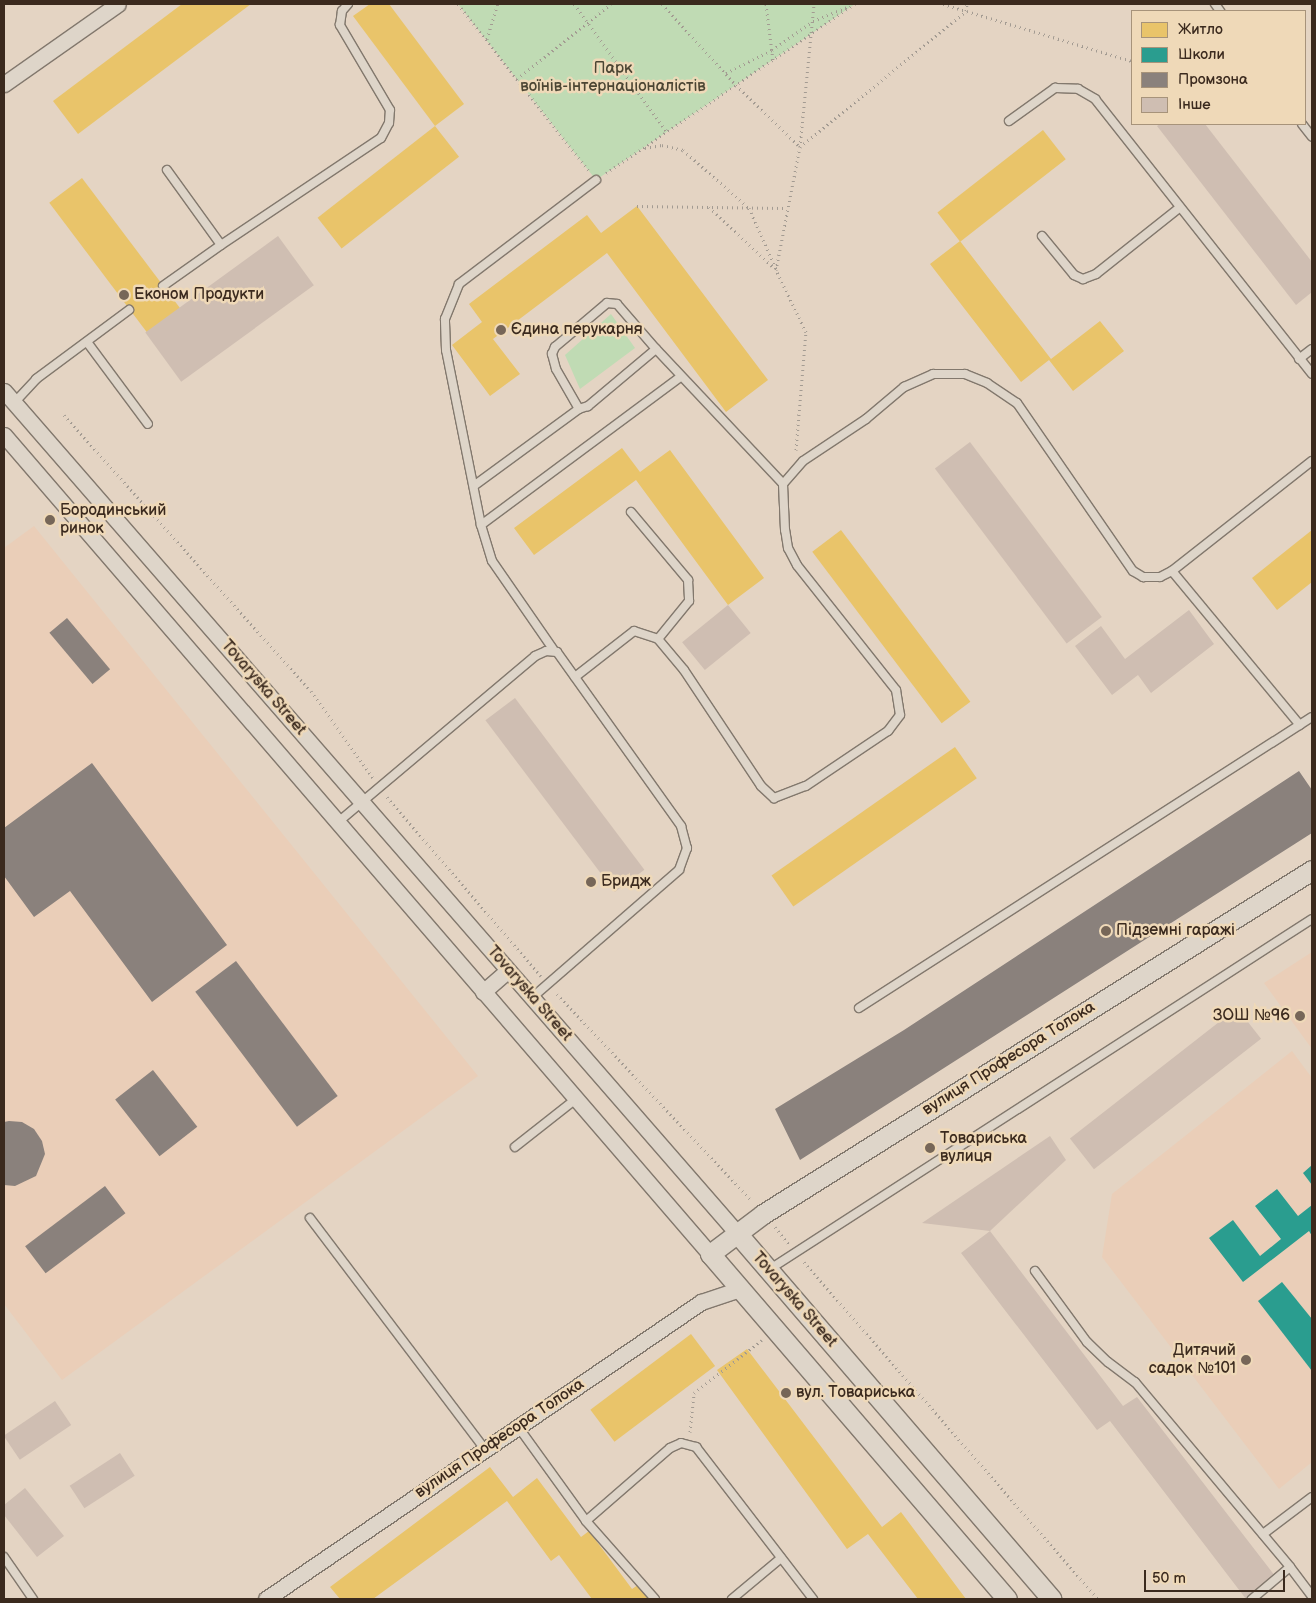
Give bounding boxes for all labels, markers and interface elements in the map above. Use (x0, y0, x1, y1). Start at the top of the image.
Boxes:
legend (1131, 10, 1306, 125)
text: Житло (1178, 20, 1223, 39)
text: Школи (1178, 45, 1225, 64)
park label: Парк воїнів-інтернаціоналістів (520, 59, 706, 97)
text: Промзона (1178, 70, 1248, 89)
text: Інше (1178, 95, 1211, 114)
place label: Економ Продукти (134, 285, 264, 305)
marker: Економ Продукти (118, 289, 130, 301)
place label: Єдина перукарня (511, 320, 643, 340)
marker: Єдина перукарня (495, 324, 507, 336)
place label: Бородинський ринок (60, 501, 166, 539)
marker: Бородинський ринок (44, 514, 56, 526)
street label: Tovaryska Street (216, 636, 310, 740)
place label: Бридж (601, 872, 651, 892)
marker: Бридж (585, 876, 597, 888)
place label: Підземні гаражі (1116, 921, 1235, 941)
marker: Підземні гаражі (1100, 925, 1112, 937)
street label: Tovaryska Street (482, 942, 576, 1046)
street label: вулиця Професора Толока (919, 998, 1099, 1120)
place label: ЗОШ №96 (1213, 1006, 1290, 1026)
marker: ЗОШ №96 (1294, 1010, 1306, 1022)
place label: Товариська вулиця (940, 1129, 1027, 1167)
marker: Товариська вулиця (924, 1142, 936, 1154)
street label: Tovaryska Street (747, 1248, 841, 1352)
place label: Дитячий садок №101 (1149, 1341, 1236, 1379)
marker: Дитячий садок №101 (1240, 1354, 1252, 1366)
street label: вулиця Професора Толока (412, 1375, 588, 1503)
place label: вул. Товариська (796, 1383, 915, 1403)
marker: вул. Товариська (780, 1387, 792, 1399)
scale bar (1146, 1560, 1287, 1592)
text: 50 m (1152, 1569, 1186, 1588)

